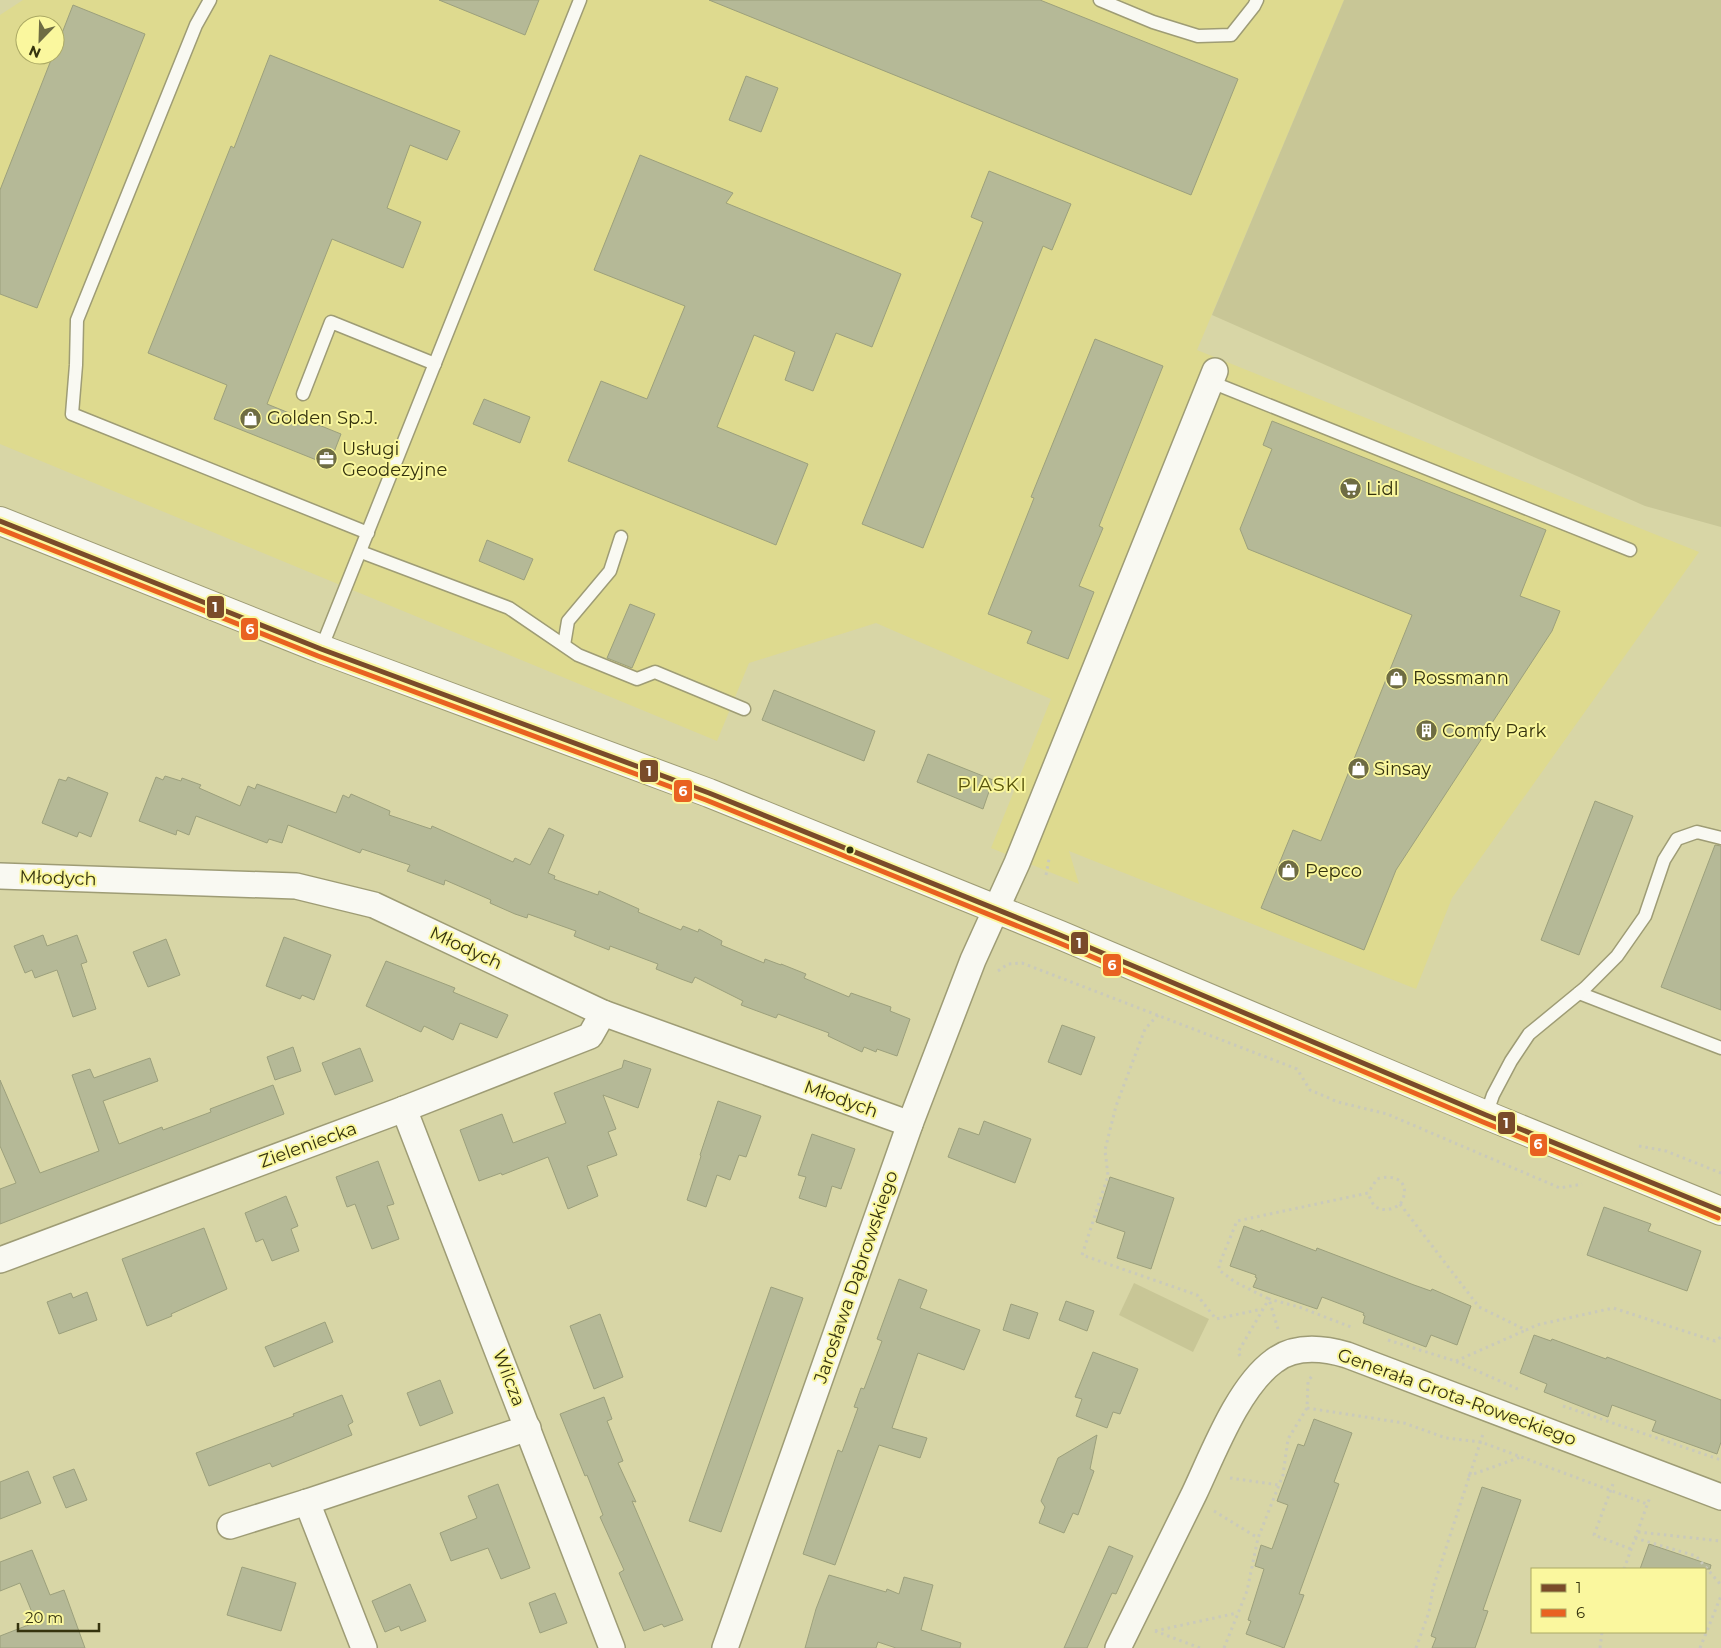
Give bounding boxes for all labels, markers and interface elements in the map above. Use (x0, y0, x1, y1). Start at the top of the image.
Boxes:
north arrow (15, 15, 65, 65)
text: N (26, 41, 44, 62)
shop icon: Golden Sp.J. (239, 406, 263, 430)
place label: Golden Sp.J. (267, 407, 378, 429)
place label: Usługi Geodezyjne (342, 438, 447, 481)
office icon: Usługi Geodezyjne (314, 447, 338, 471)
supermarket icon: Lidl (1338, 477, 1362, 501)
place label: Lidl (1366, 478, 1399, 500)
line badge: 1 (206, 595, 225, 619)
text: 1 (212, 598, 218, 616)
line badge: 6 (240, 617, 259, 641)
text: 6 (246, 620, 255, 638)
shop icon: Rossmann (1385, 666, 1409, 690)
place label: Rossmann (1413, 667, 1509, 689)
building icon: Comfy Park (1414, 719, 1438, 743)
place label: Comfy Park (1442, 720, 1547, 742)
shop icon: Sinsay (1346, 757, 1370, 781)
place label: Sinsay (1374, 758, 1431, 780)
line badge: 1 (639, 759, 659, 783)
text: 1 (646, 762, 652, 780)
district label: PIASKI (957, 773, 1027, 796)
line badge: 6 (673, 779, 693, 803)
text: 6 (679, 782, 688, 800)
unlabelled marker (845, 845, 855, 855)
shop icon: Pepco (1277, 859, 1301, 883)
place label: Pepco (1305, 860, 1362, 882)
street label: Młodych (19, 866, 97, 890)
street label: Młodych (426, 922, 506, 974)
line badge: 1 (1070, 931, 1089, 955)
text: 1 (1076, 934, 1082, 952)
line badge: 6 (1102, 953, 1122, 977)
text: 6 (1108, 956, 1117, 974)
street label: Młodych (801, 1075, 881, 1123)
line badge: 1 (1497, 1111, 1516, 1135)
text: 1 (1503, 1114, 1509, 1132)
street label: Zieleniecka (256, 1117, 360, 1173)
line badge: 6 (1529, 1133, 1548, 1157)
text: 6 (1534, 1135, 1543, 1153)
street label: Jarosława Dąbrowskiego (809, 1168, 903, 1387)
street label: Generała Grota-Roweckiego (1335, 1343, 1579, 1451)
street label: Wilcza (488, 1346, 530, 1410)
legend (1531, 1568, 1706, 1633)
text: 1 (1576, 1578, 1581, 1597)
scale bar (18, 1600, 99, 1632)
text: 6 (1576, 1603, 1585, 1622)
text: 20 m (25, 1608, 63, 1627)

